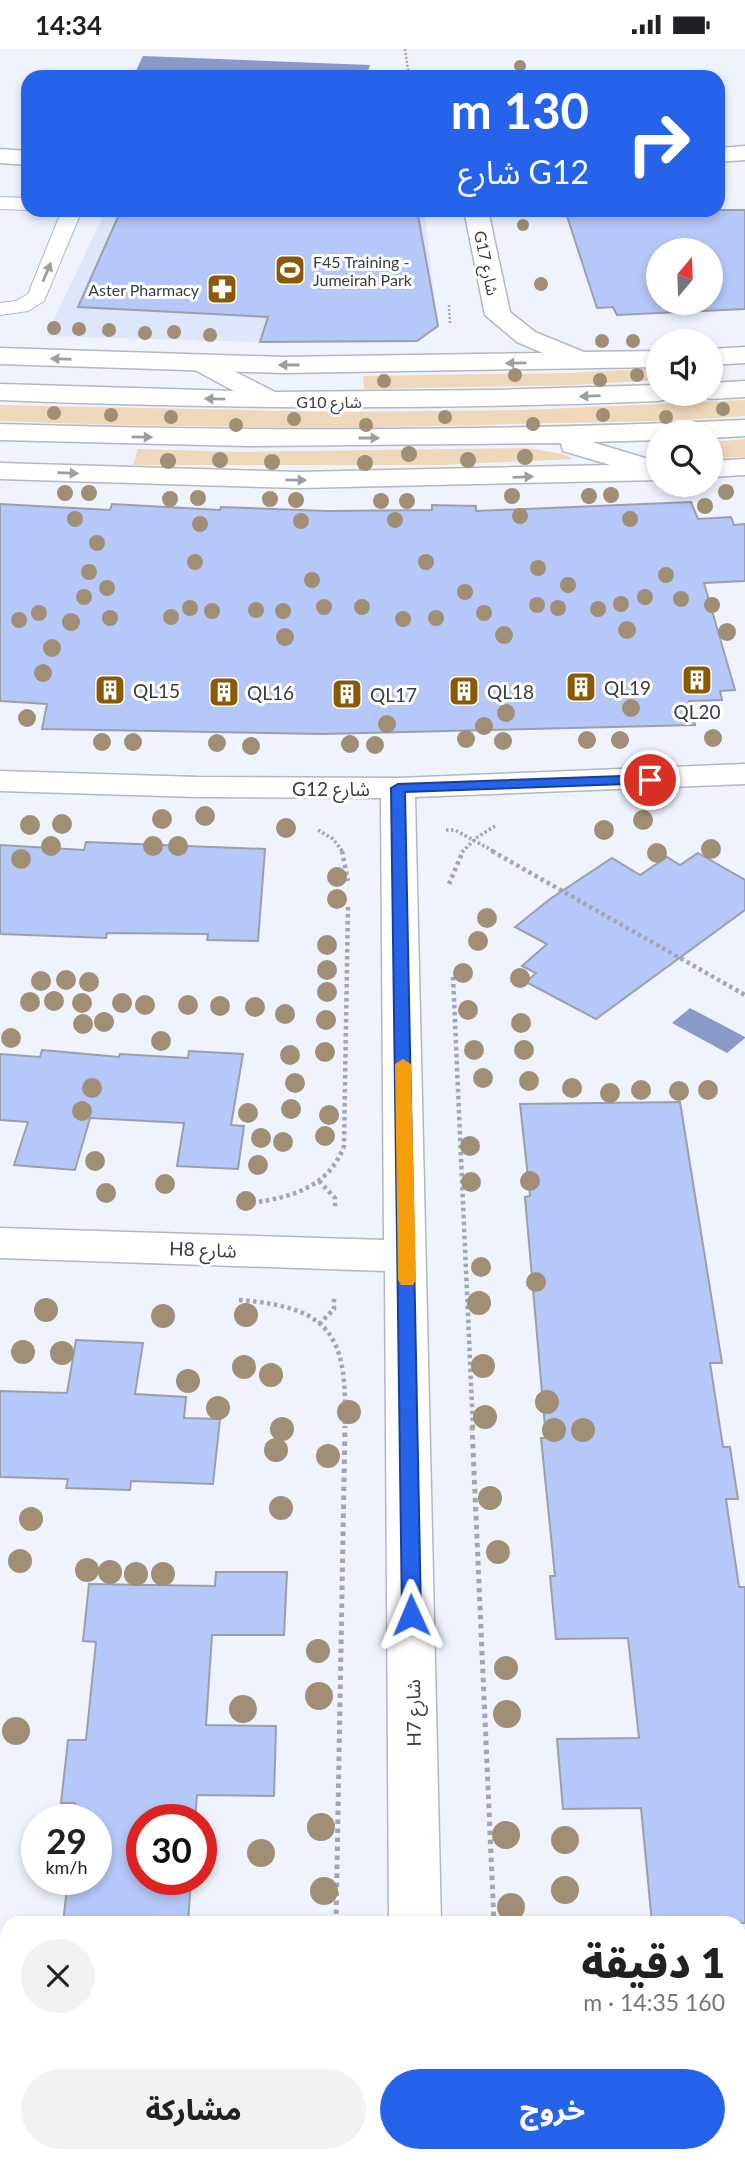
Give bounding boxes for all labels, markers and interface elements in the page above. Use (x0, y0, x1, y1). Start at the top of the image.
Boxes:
text: 14:34 (35, 9, 102, 41)
text: 130 m (451, 81, 589, 139)
icon: right (613, 98, 704, 189)
text: G12 شارع (458, 152, 589, 191)
street label: G17 شارع (467, 229, 503, 298)
north arrow (646, 238, 723, 315)
map controls (646, 238, 723, 497)
place label: F45 Training - Jumeirah Park (313, 252, 413, 289)
sports icon: F45 Training - Jumeirah Park (273, 253, 307, 287)
one-way arrow (42, 261, 53, 282)
pharmacy icon: Aster Pharmacy (205, 272, 239, 306)
place label: Aster Pharmacy (88, 280, 200, 299)
button: sound (646, 329, 723, 406)
one-way arrow (50, 353, 72, 364)
one-way arrow (505, 357, 527, 369)
one-way arrow (278, 359, 300, 371)
one-way arrow (579, 391, 601, 402)
street label: G10 شارع (296, 392, 362, 415)
one-way arrow (204, 394, 226, 405)
button: search (646, 420, 723, 497)
one-way arrow (131, 431, 153, 443)
one-way arrow (358, 432, 380, 444)
one-way arrow (57, 468, 79, 479)
one-way arrow (512, 471, 534, 482)
one-way arrow (285, 474, 307, 486)
building icon: QL20 (680, 663, 714, 697)
building icon: QL19 (564, 670, 598, 704)
building icon: QL15 (93, 673, 127, 707)
building icon: QL18 (447, 674, 481, 708)
building icon: QL16 (207, 675, 241, 709)
place label: QL19 (604, 676, 651, 699)
building icon: QL17 (330, 677, 364, 711)
place label: QL15 (133, 679, 180, 702)
place label: QL18 (487, 680, 534, 703)
place label: QL16 (247, 681, 294, 704)
place label: QL17 (370, 683, 417, 706)
place label: QL20 (673, 700, 721, 723)
pin (620, 750, 680, 810)
icon: arrive (631, 761, 669, 799)
street label: G12 شارع (292, 777, 370, 803)
street label: H8 شارع (169, 1236, 237, 1265)
position arrow (374, 1578, 448, 1652)
street label: H7 شارع (401, 1679, 428, 1747)
speed limit sign: 30 (126, 1804, 217, 1895)
text: 29 (46, 1819, 87, 1861)
text: km/h (45, 1856, 88, 1878)
text: 1 دقيقة (581, 1937, 725, 1987)
button: close (21, 1939, 95, 2013)
text: 160 m · 14:35 (583, 1988, 725, 2016)
button: مشاركة (21, 2069, 366, 2149)
button: خروج (380, 2069, 725, 2149)

